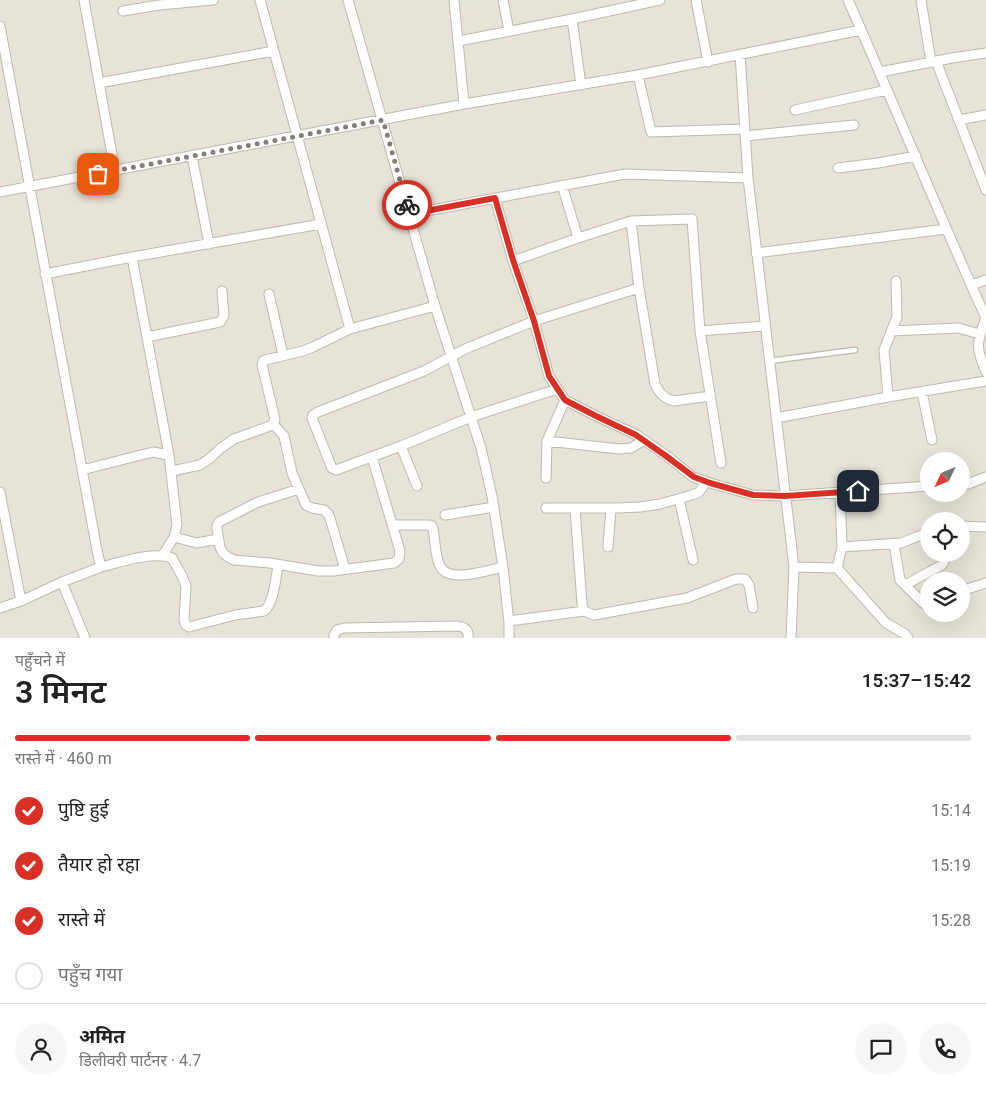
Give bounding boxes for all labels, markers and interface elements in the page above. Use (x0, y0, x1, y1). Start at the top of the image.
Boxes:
pin (77, 153, 119, 195)
icon: bag (84, 160, 112, 188)
courier (382, 180, 432, 230)
icon: bike (393, 191, 421, 219)
north arrow (920, 452, 970, 502)
map controls (920, 452, 970, 622)
pin (837, 470, 879, 512)
icon: home (844, 477, 872, 505)
button: locate (920, 512, 970, 562)
button: layers (920, 572, 970, 622)
text: पहुँचने में (15, 651, 65, 670)
text: 15:37–15:42 (862, 669, 971, 692)
text: 3 मिनट (15, 673, 106, 711)
text: रास्ते में · 460 m (15, 749, 112, 768)
icon: check (15, 797, 43, 825)
text: पुष्टि हुई (58, 798, 109, 821)
text: 15:14 (931, 801, 971, 820)
icon: check (15, 852, 43, 880)
text: तैयार हो रहा (58, 853, 140, 876)
text: 15:19 (931, 856, 971, 875)
icon: check (15, 907, 43, 935)
text: रास्ते में (58, 908, 105, 931)
text: 15:28 (931, 911, 971, 930)
text: पहुँच गया (58, 963, 122, 986)
button: person (15, 1023, 67, 1075)
button: chat (855, 1023, 907, 1075)
button: phone (919, 1023, 971, 1075)
text: अमित (79, 1025, 125, 1048)
text: डिलीवरी पार्टनर · 4.7 (79, 1051, 201, 1070)

